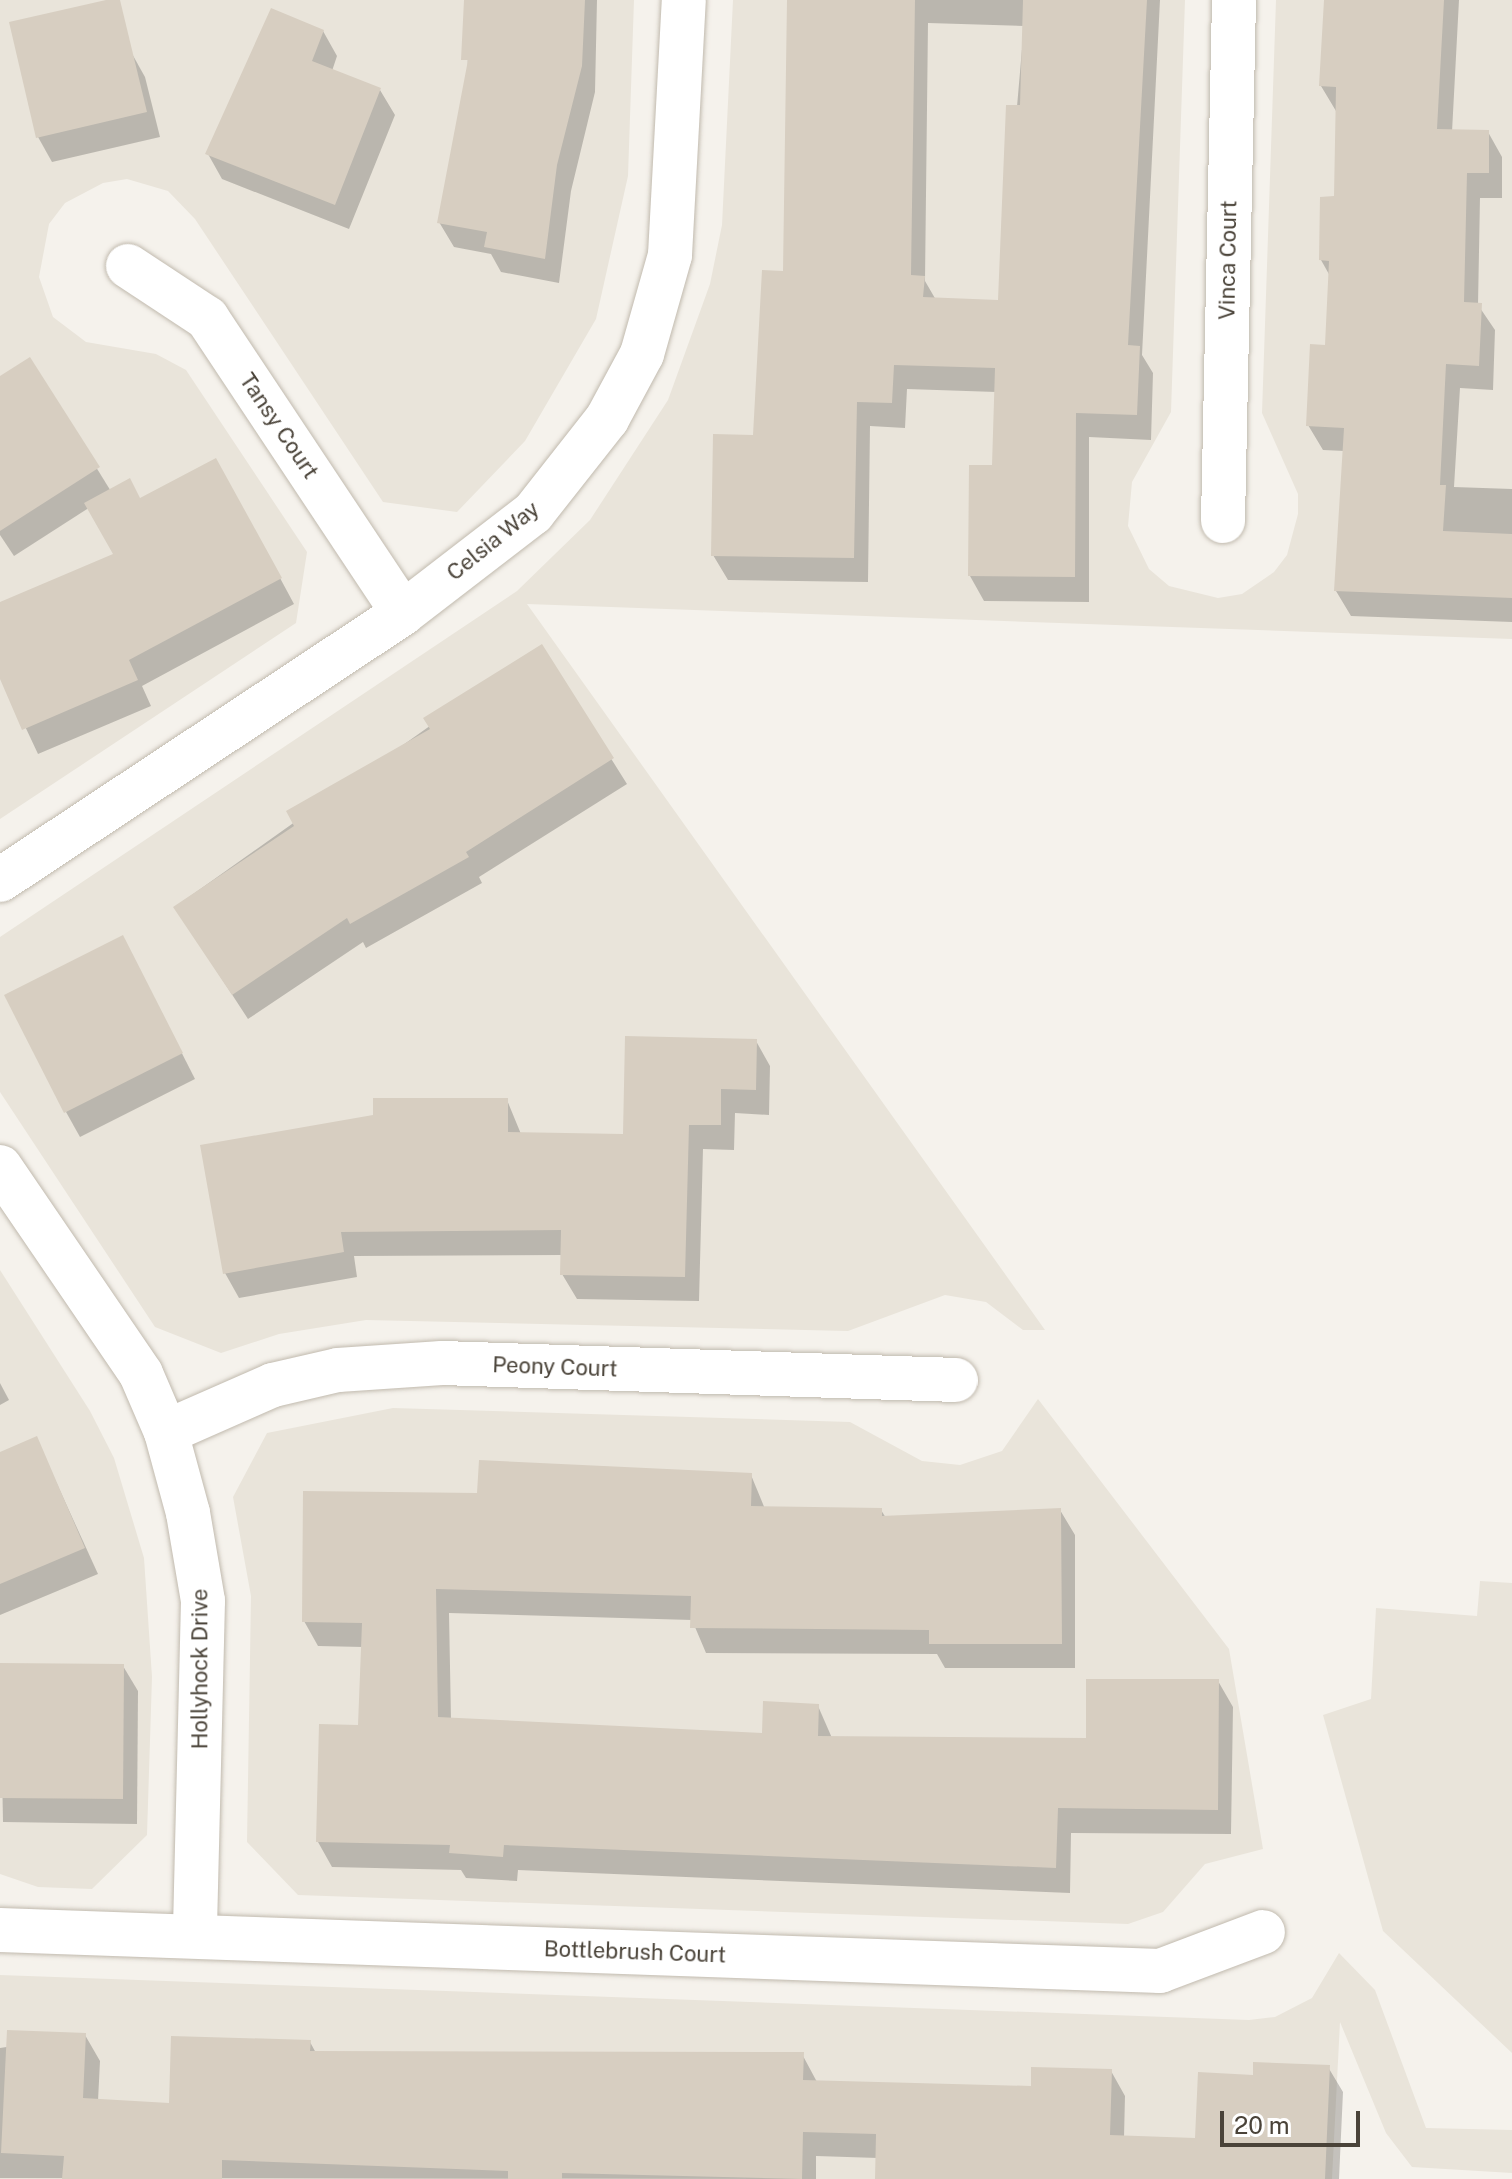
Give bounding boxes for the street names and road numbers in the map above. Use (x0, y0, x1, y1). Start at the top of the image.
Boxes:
street label: Vinca Court (1214, 200, 1242, 320)
street label: Tansy Court (234, 368, 324, 484)
street label: Celsia Way (441, 496, 545, 586)
street label: Peony Court (492, 1352, 618, 1382)
street label: Hollyhock Drive (187, 1589, 213, 1749)
street label: Bottlebrush Court (543, 1936, 727, 1968)

